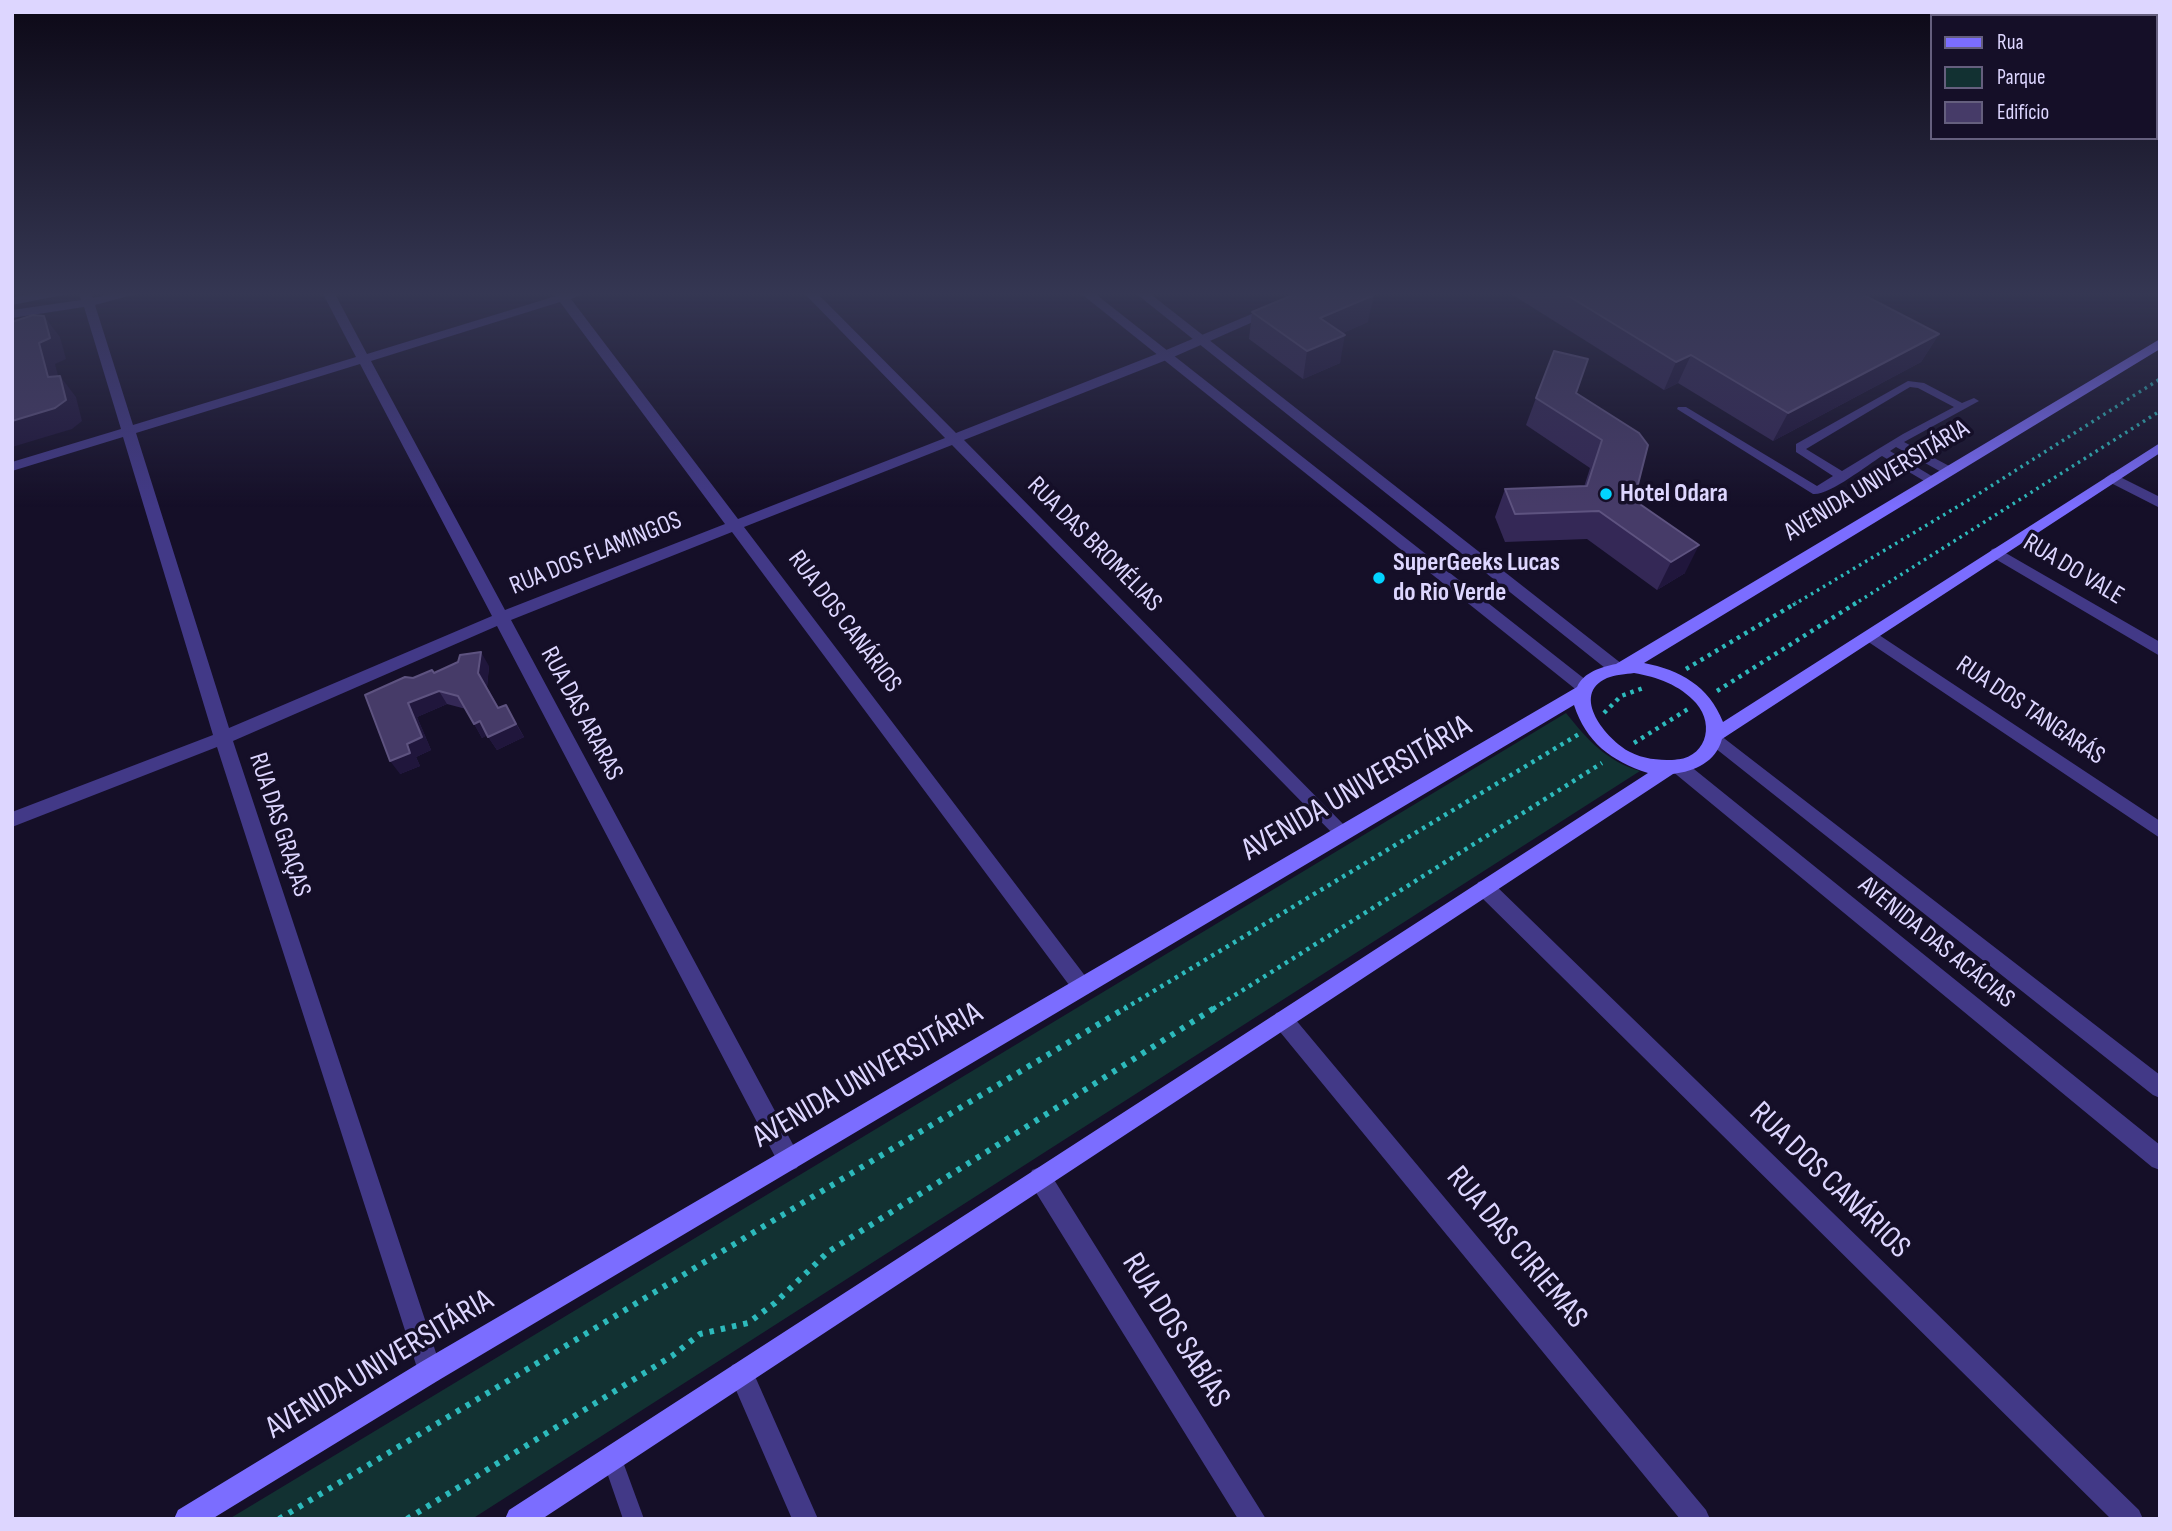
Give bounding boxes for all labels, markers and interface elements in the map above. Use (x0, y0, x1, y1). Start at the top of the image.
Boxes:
legend (1930, 14, 2158, 140)
text: Rua (1997, 30, 2024, 55)
text: Parque (1997, 65, 2045, 90)
text: Edifício (1997, 100, 2049, 125)
street label: AVENIDA UNIVERSITÁRIA (1779, 413, 1975, 549)
street label: RUA DAS BROMÉLIAS (1020, 471, 1168, 619)
place label: Hotel Odara (1620, 478, 1728, 510)
marker: Hotel Odara (1598, 486, 1614, 502)
street label: RUA DOS FLAMINGOS (506, 505, 686, 603)
street label: RUA DO VALE (2017, 528, 2129, 612)
street label: RUA DOS CANÁRIOS (780, 545, 908, 699)
place label: SuperGeeks Lucas do Rio Verde (1393, 547, 1560, 608)
marker: SuperGeeks Lucas do Rio Verde (1371, 570, 1387, 586)
street label: RUA DAS ARARAS (533, 642, 629, 786)
street label: RUA DOS TANGARÁS (1950, 650, 2110, 772)
street label: AVENIDA UNIVERSITÁRIA (1235, 708, 1479, 870)
street label: RUA DAS GRAÇAS (241, 749, 317, 901)
street label: AVENIDA DAS ACÁCIAS (1851, 870, 2021, 1016)
street label: AVENIDA UNIVERSITÁRIA (746, 995, 990, 1157)
street label: RUA DOS CANÁRIOS (1741, 1095, 1917, 1267)
street label: RUA DAS CIRIEMAS (1437, 1159, 1595, 1337)
street label: RUA DOS SABÍAS (1112, 1247, 1238, 1415)
street label: AVENIDA UNIVERSITÁRIA (259, 1282, 501, 1448)

